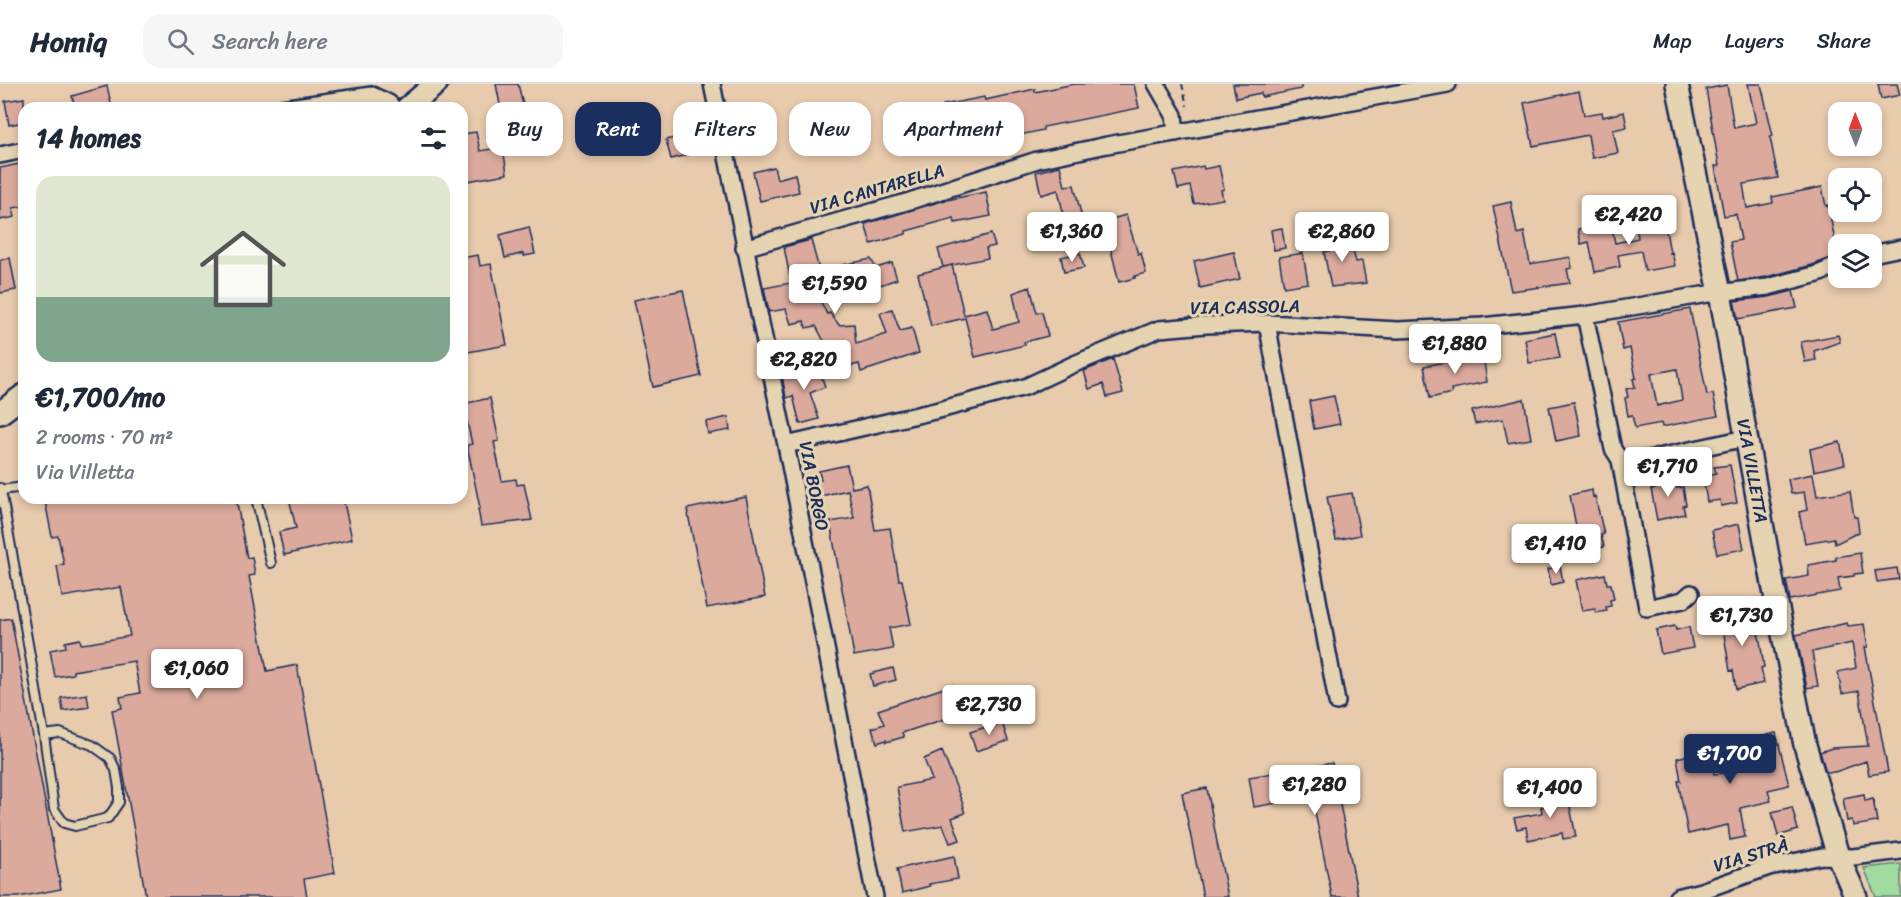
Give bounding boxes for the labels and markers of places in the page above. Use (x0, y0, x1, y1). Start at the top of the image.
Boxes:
pin: €2,420 (1580, 195, 1678, 246)
pin: €1,360 (1023, 212, 1121, 263)
pin: €2,860 (1293, 212, 1391, 263)
pin: €1,590 (786, 264, 884, 315)
pin: €1,880 (1406, 324, 1504, 375)
pin: €2,820 (755, 340, 853, 391)
pin: €1,710 (1619, 447, 1717, 498)
pin: €1,410 (1507, 524, 1605, 575)
pin: €1,730 (1693, 596, 1791, 647)
pin: €1,060 (148, 649, 246, 700)
pin: €2,730 (940, 685, 1038, 736)
pin: €1,700 (1681, 734, 1779, 785)
pin: €1,280 (1266, 765, 1364, 816)
pin: €1,400 (1501, 768, 1599, 819)

